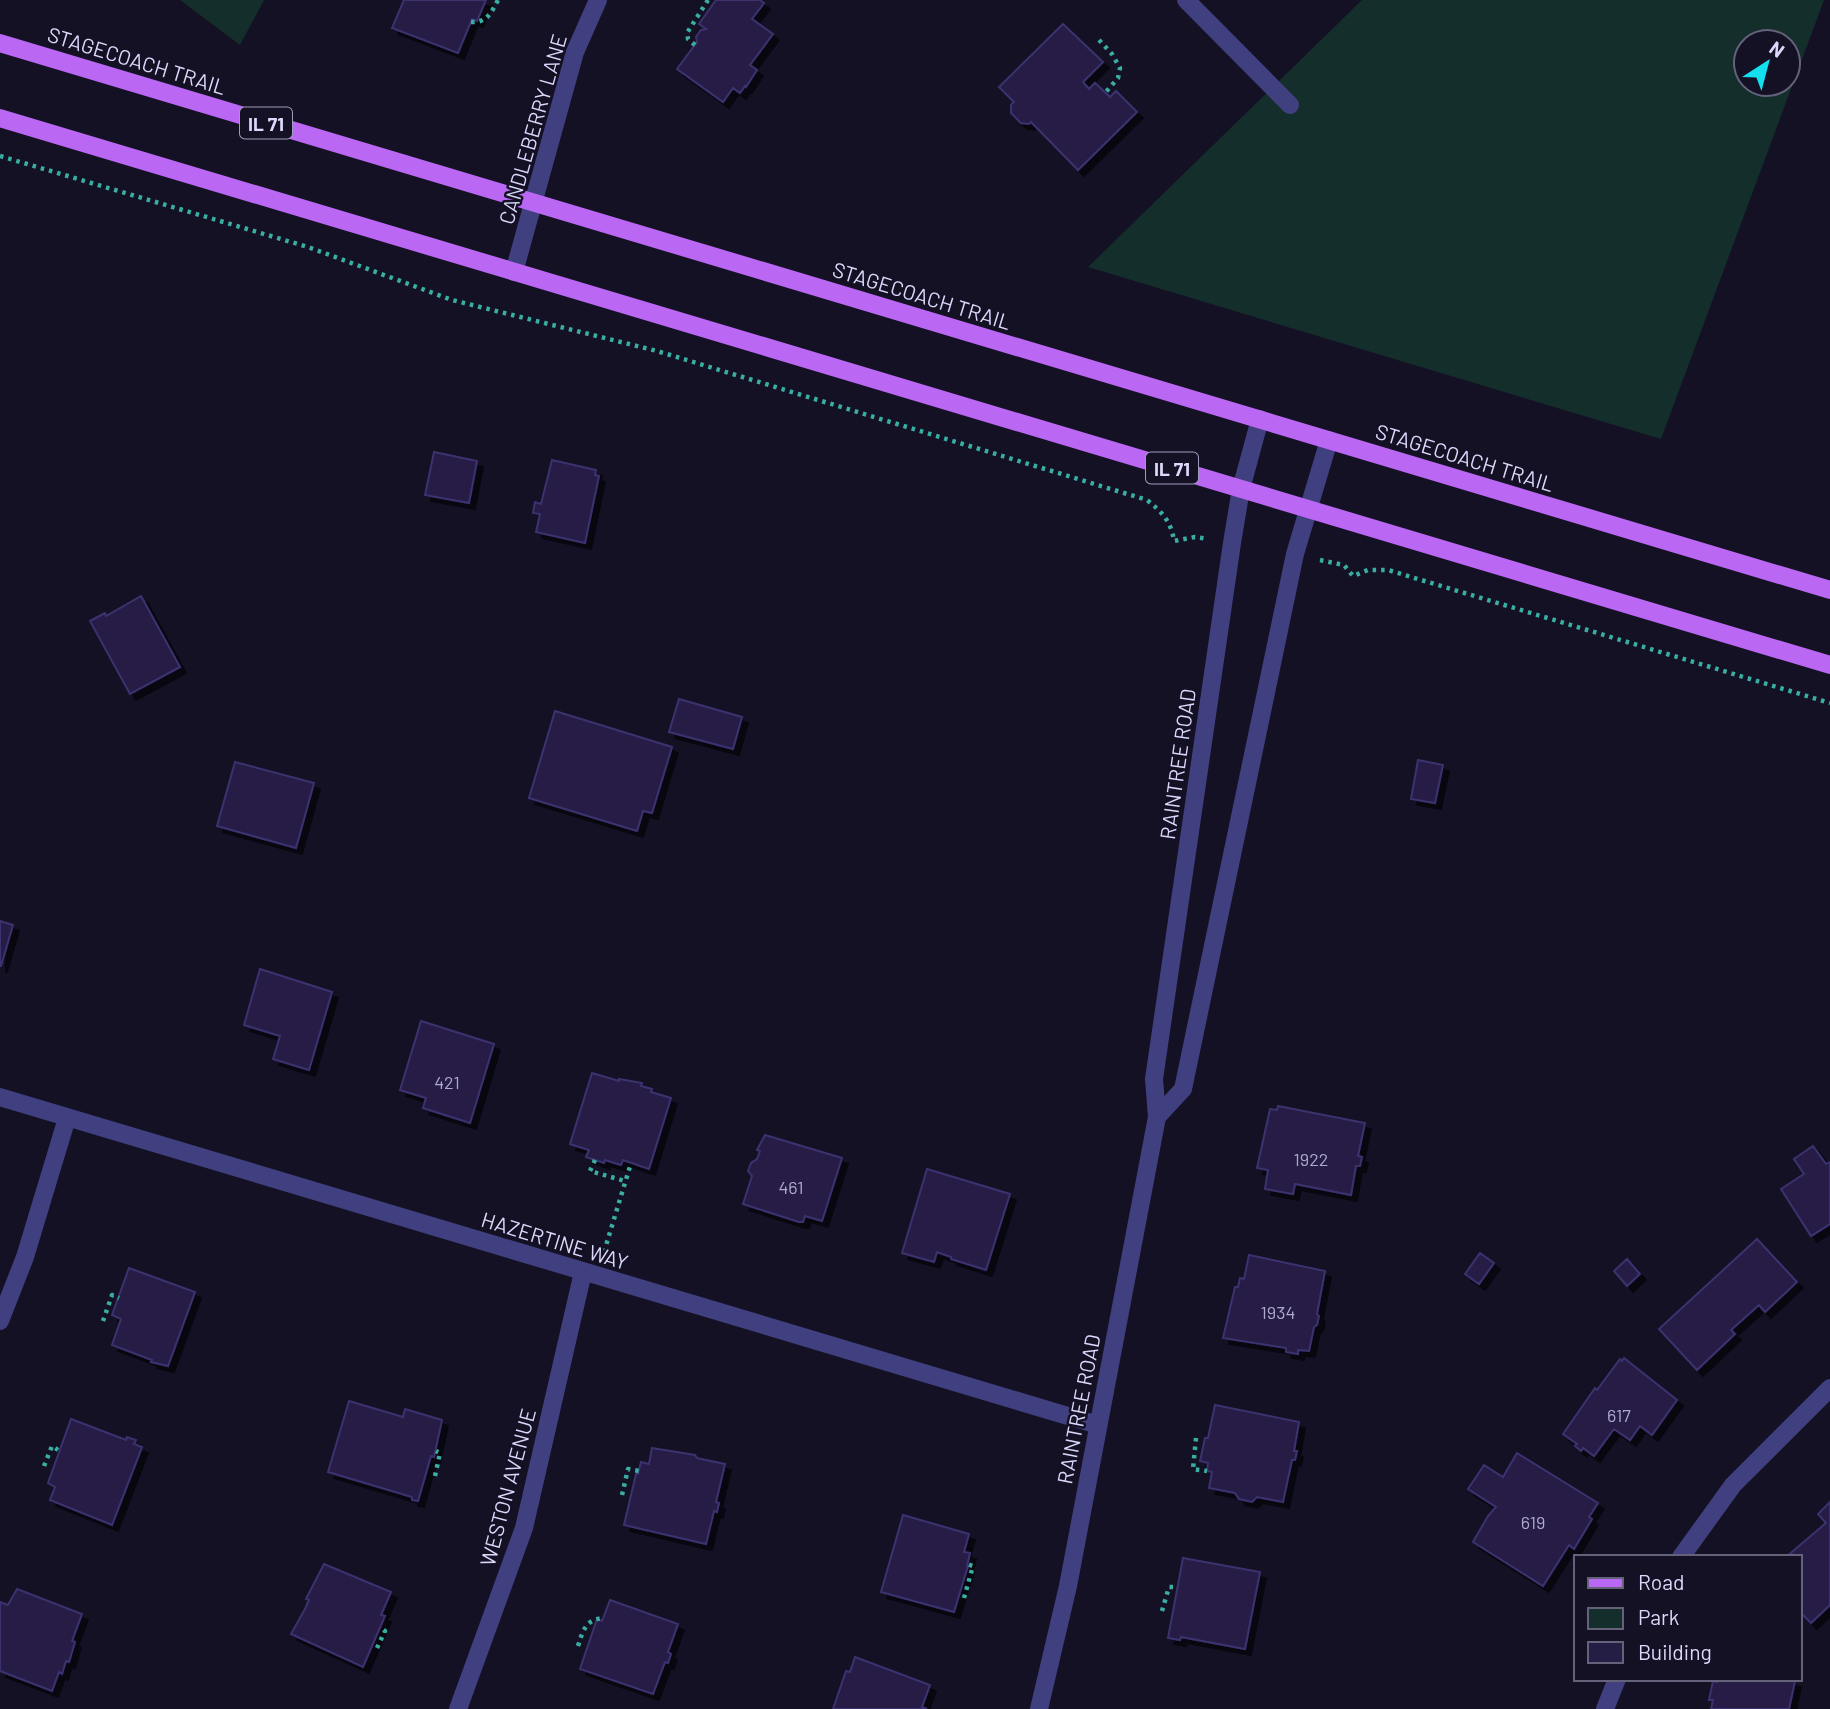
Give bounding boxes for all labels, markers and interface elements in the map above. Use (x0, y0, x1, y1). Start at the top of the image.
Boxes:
street label: STAGECOACH TRAIL (45, 21, 229, 99)
north arrow (1732, 28, 1802, 98)
street label: CANDLEBERRY LANE (493, 31, 571, 227)
text: N (1765, 36, 1789, 62)
road number: IL 71 (240, 108, 292, 139)
street label: STAGECOACH TRAIL (830, 256, 1014, 334)
street label: STAGECOACH TRAIL (1373, 418, 1557, 496)
road number: IL 71 (1146, 453, 1198, 484)
street label: RAINTREE ROAD (1154, 687, 1200, 841)
house number: 421 (434, 1071, 460, 1093)
house number: 1922 (1294, 1148, 1328, 1170)
house number: 461 (778, 1176, 804, 1198)
street label: HAZERTINE WAY (479, 1206, 631, 1274)
house number: 1934 (1261, 1301, 1295, 1323)
street label: RAINTREE ROAD (1051, 1332, 1105, 1486)
house number: 617 (1607, 1404, 1631, 1426)
street label: WESTON AVENUE (474, 1405, 540, 1569)
house number: 619 (1521, 1511, 1545, 1533)
legend (1574, 1555, 1802, 1681)
text: Road (1638, 1569, 1684, 1594)
text: Park (1638, 1604, 1679, 1629)
text: Building (1638, 1639, 1712, 1664)

